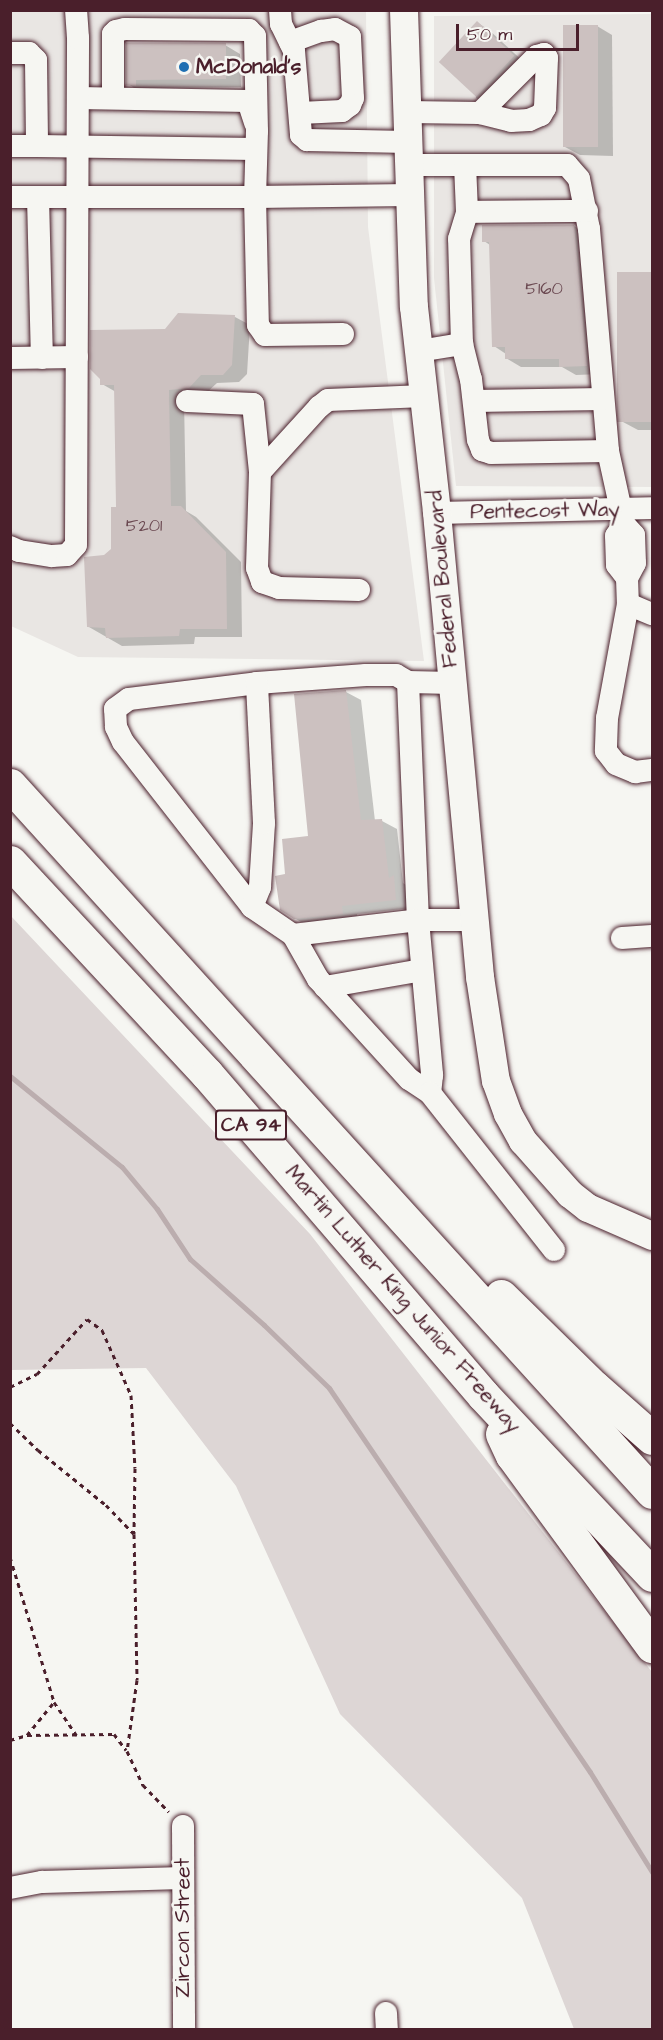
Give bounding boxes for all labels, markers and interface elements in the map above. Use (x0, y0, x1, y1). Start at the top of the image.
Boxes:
scale bar (459, 12, 582, 50)
text: 50 m (467, 22, 512, 47)
place label: McDonald's (196, 54, 301, 80)
marker: McDonald's (177, 60, 191, 74)
house number: 5160 (525, 278, 563, 300)
street label: Federal Boulevard (423, 489, 463, 669)
street label: Pentecost Way (470, 497, 620, 525)
house number: 5201 (126, 515, 162, 537)
road number: CA 94 (215, 1108, 287, 1142)
street label: Martin Luther King Junior Freeway (280, 1160, 526, 1438)
street label: Zircon Street (170, 1858, 196, 1998)

